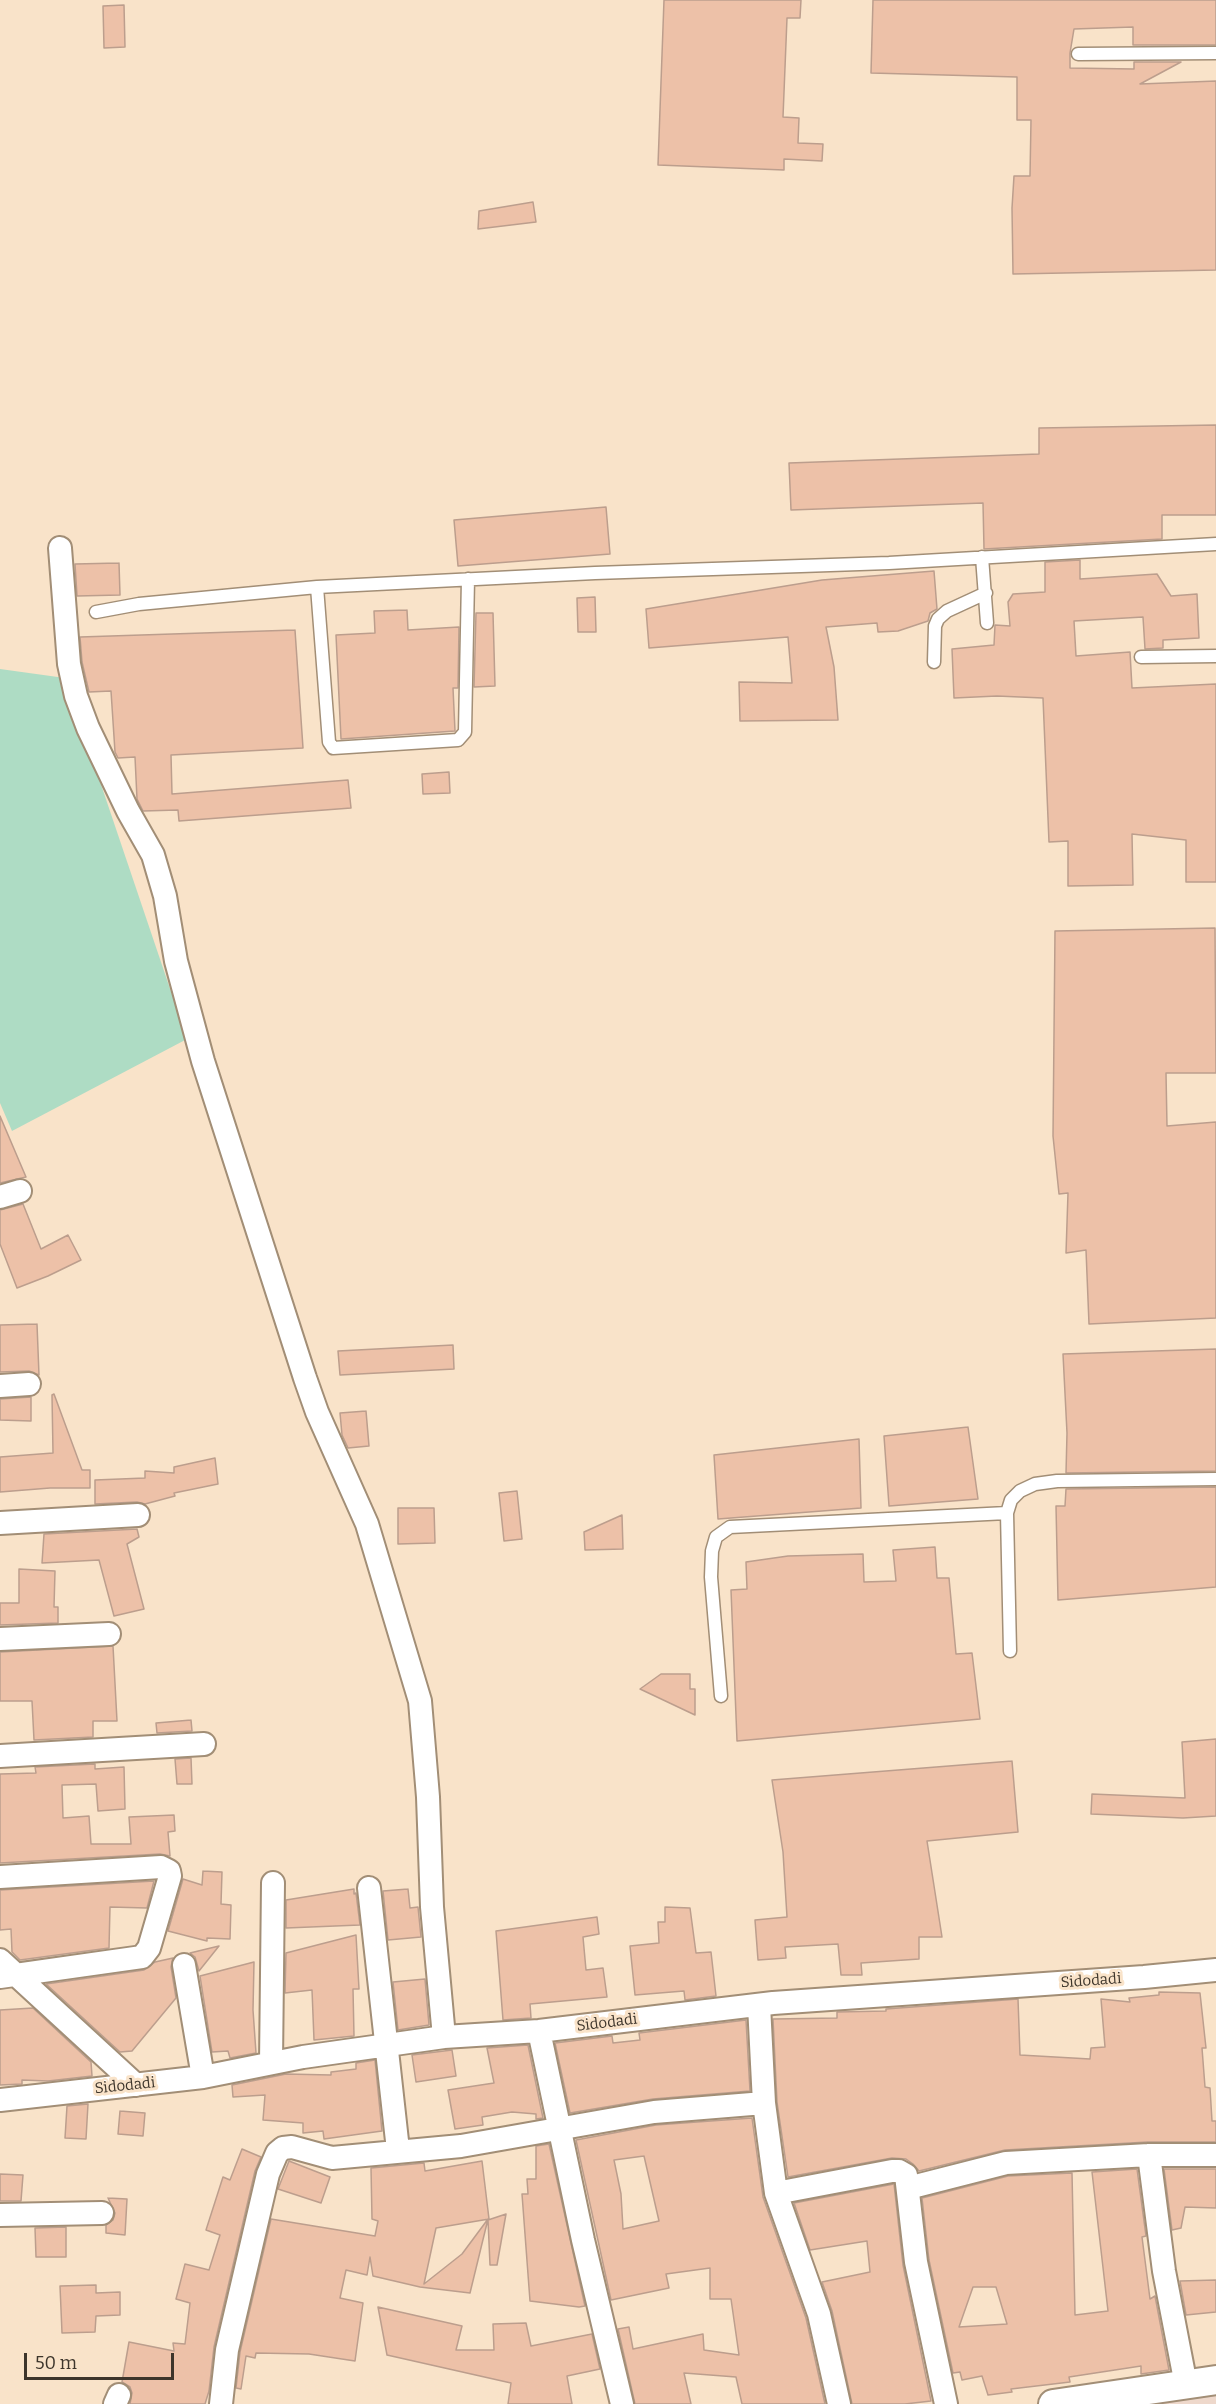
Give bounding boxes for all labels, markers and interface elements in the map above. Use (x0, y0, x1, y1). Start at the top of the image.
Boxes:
street label: Sidodadi (1060, 1970, 1122, 1992)
street label: Sidodadi (576, 2010, 638, 2036)
street label: Sidodadi (94, 2074, 156, 2098)
scale bar (27, 2341, 177, 2379)
text: 50 m (35, 2352, 77, 2374)

